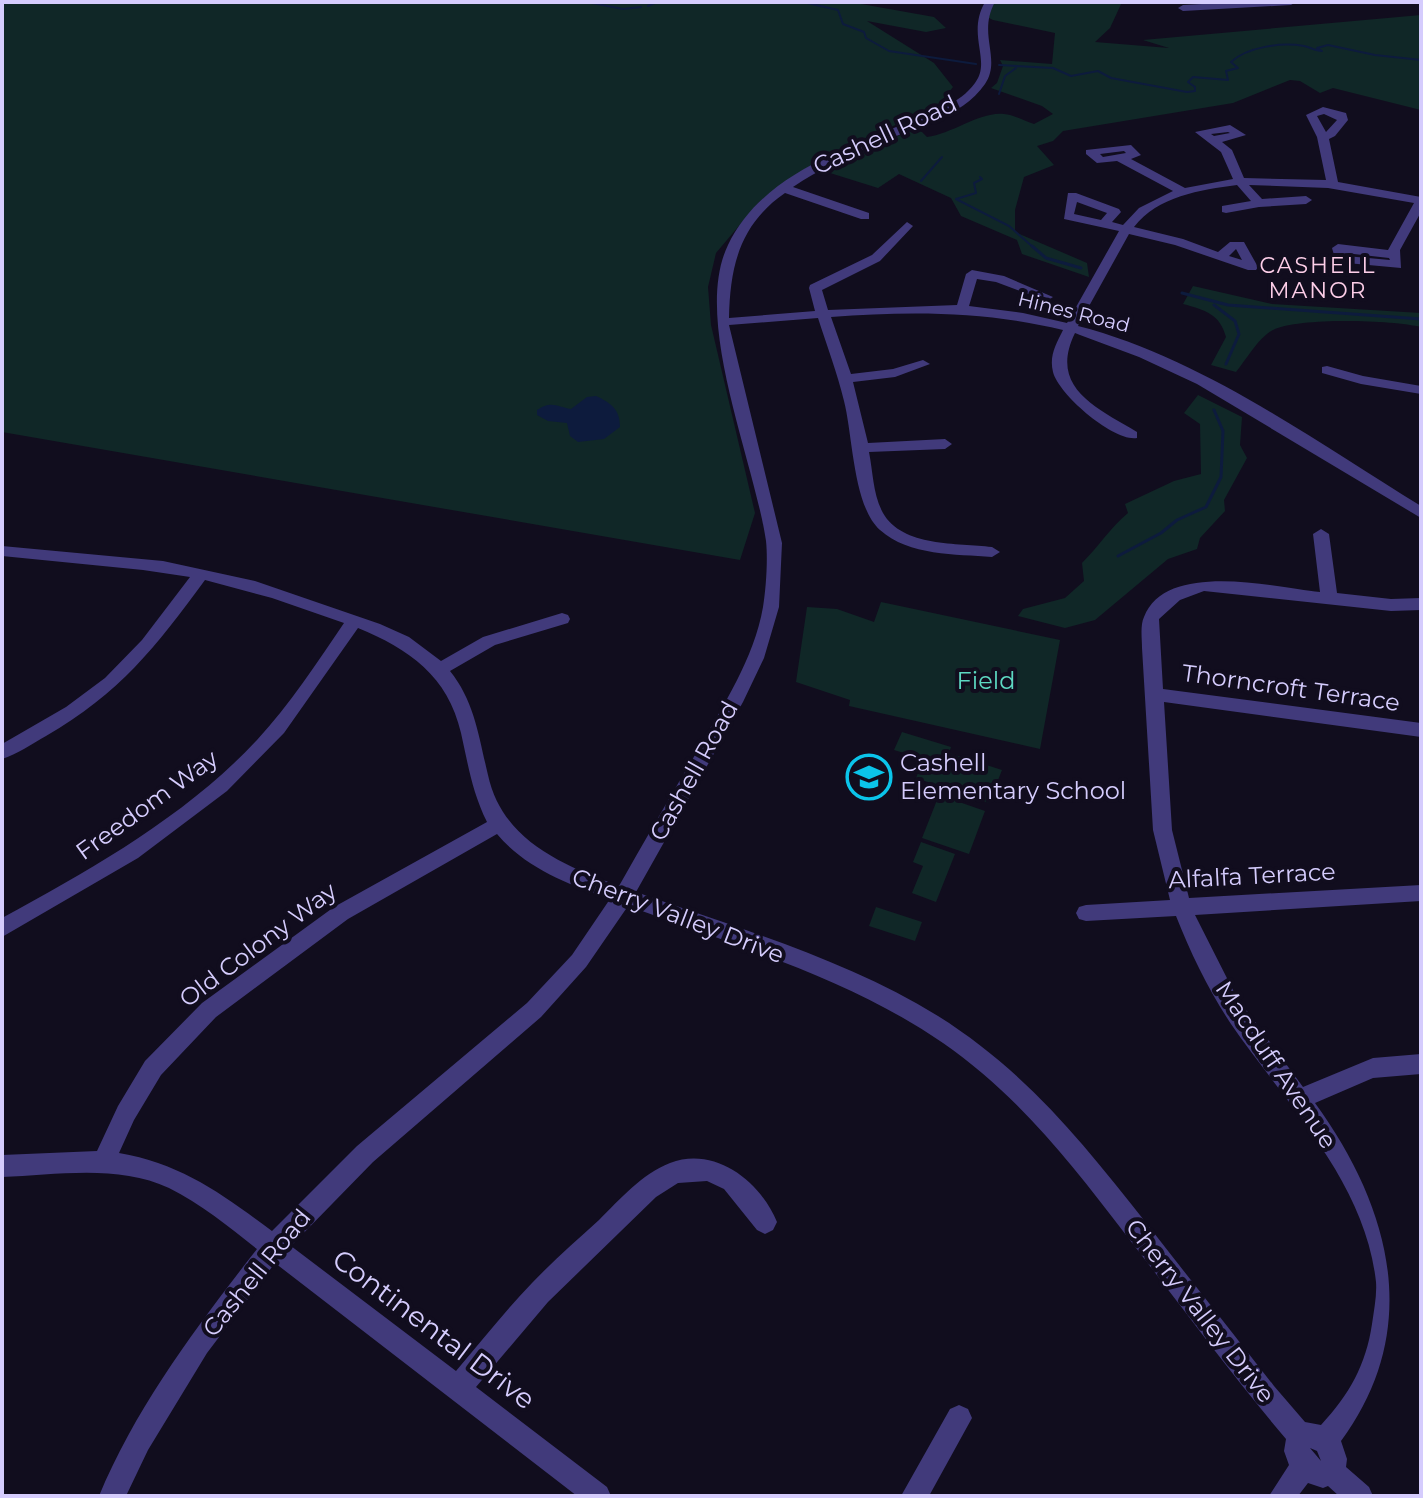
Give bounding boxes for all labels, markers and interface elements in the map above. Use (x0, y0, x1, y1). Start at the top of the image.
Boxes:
street label: Cashell Road (808, 89, 961, 181)
district label: CASHELL MANOR (1259, 252, 1377, 304)
street label: Hines Road (1016, 287, 1132, 337)
street label: Thorncroft Terrace (1180, 658, 1402, 717)
park label: Field (957, 666, 1015, 695)
street label: Cashell Road (643, 696, 744, 846)
street label: Freedom Way (70, 743, 223, 866)
place label: Cashell Elementary School (900, 748, 1126, 805)
school or university icon: Cashell Elementary School (845, 753, 893, 801)
street label: Alfalfa Terrace (1168, 857, 1336, 894)
street label: Cherry Valley Drive (568, 862, 788, 969)
street label: Old Colony Way (173, 876, 342, 1013)
street label: Macduff Avenue (1210, 975, 1343, 1154)
street label: Cashell Road (196, 1203, 317, 1342)
street label: Cherry Valley Drive (1120, 1213, 1281, 1408)
street label: Continental Drive (326, 1242, 542, 1416)

